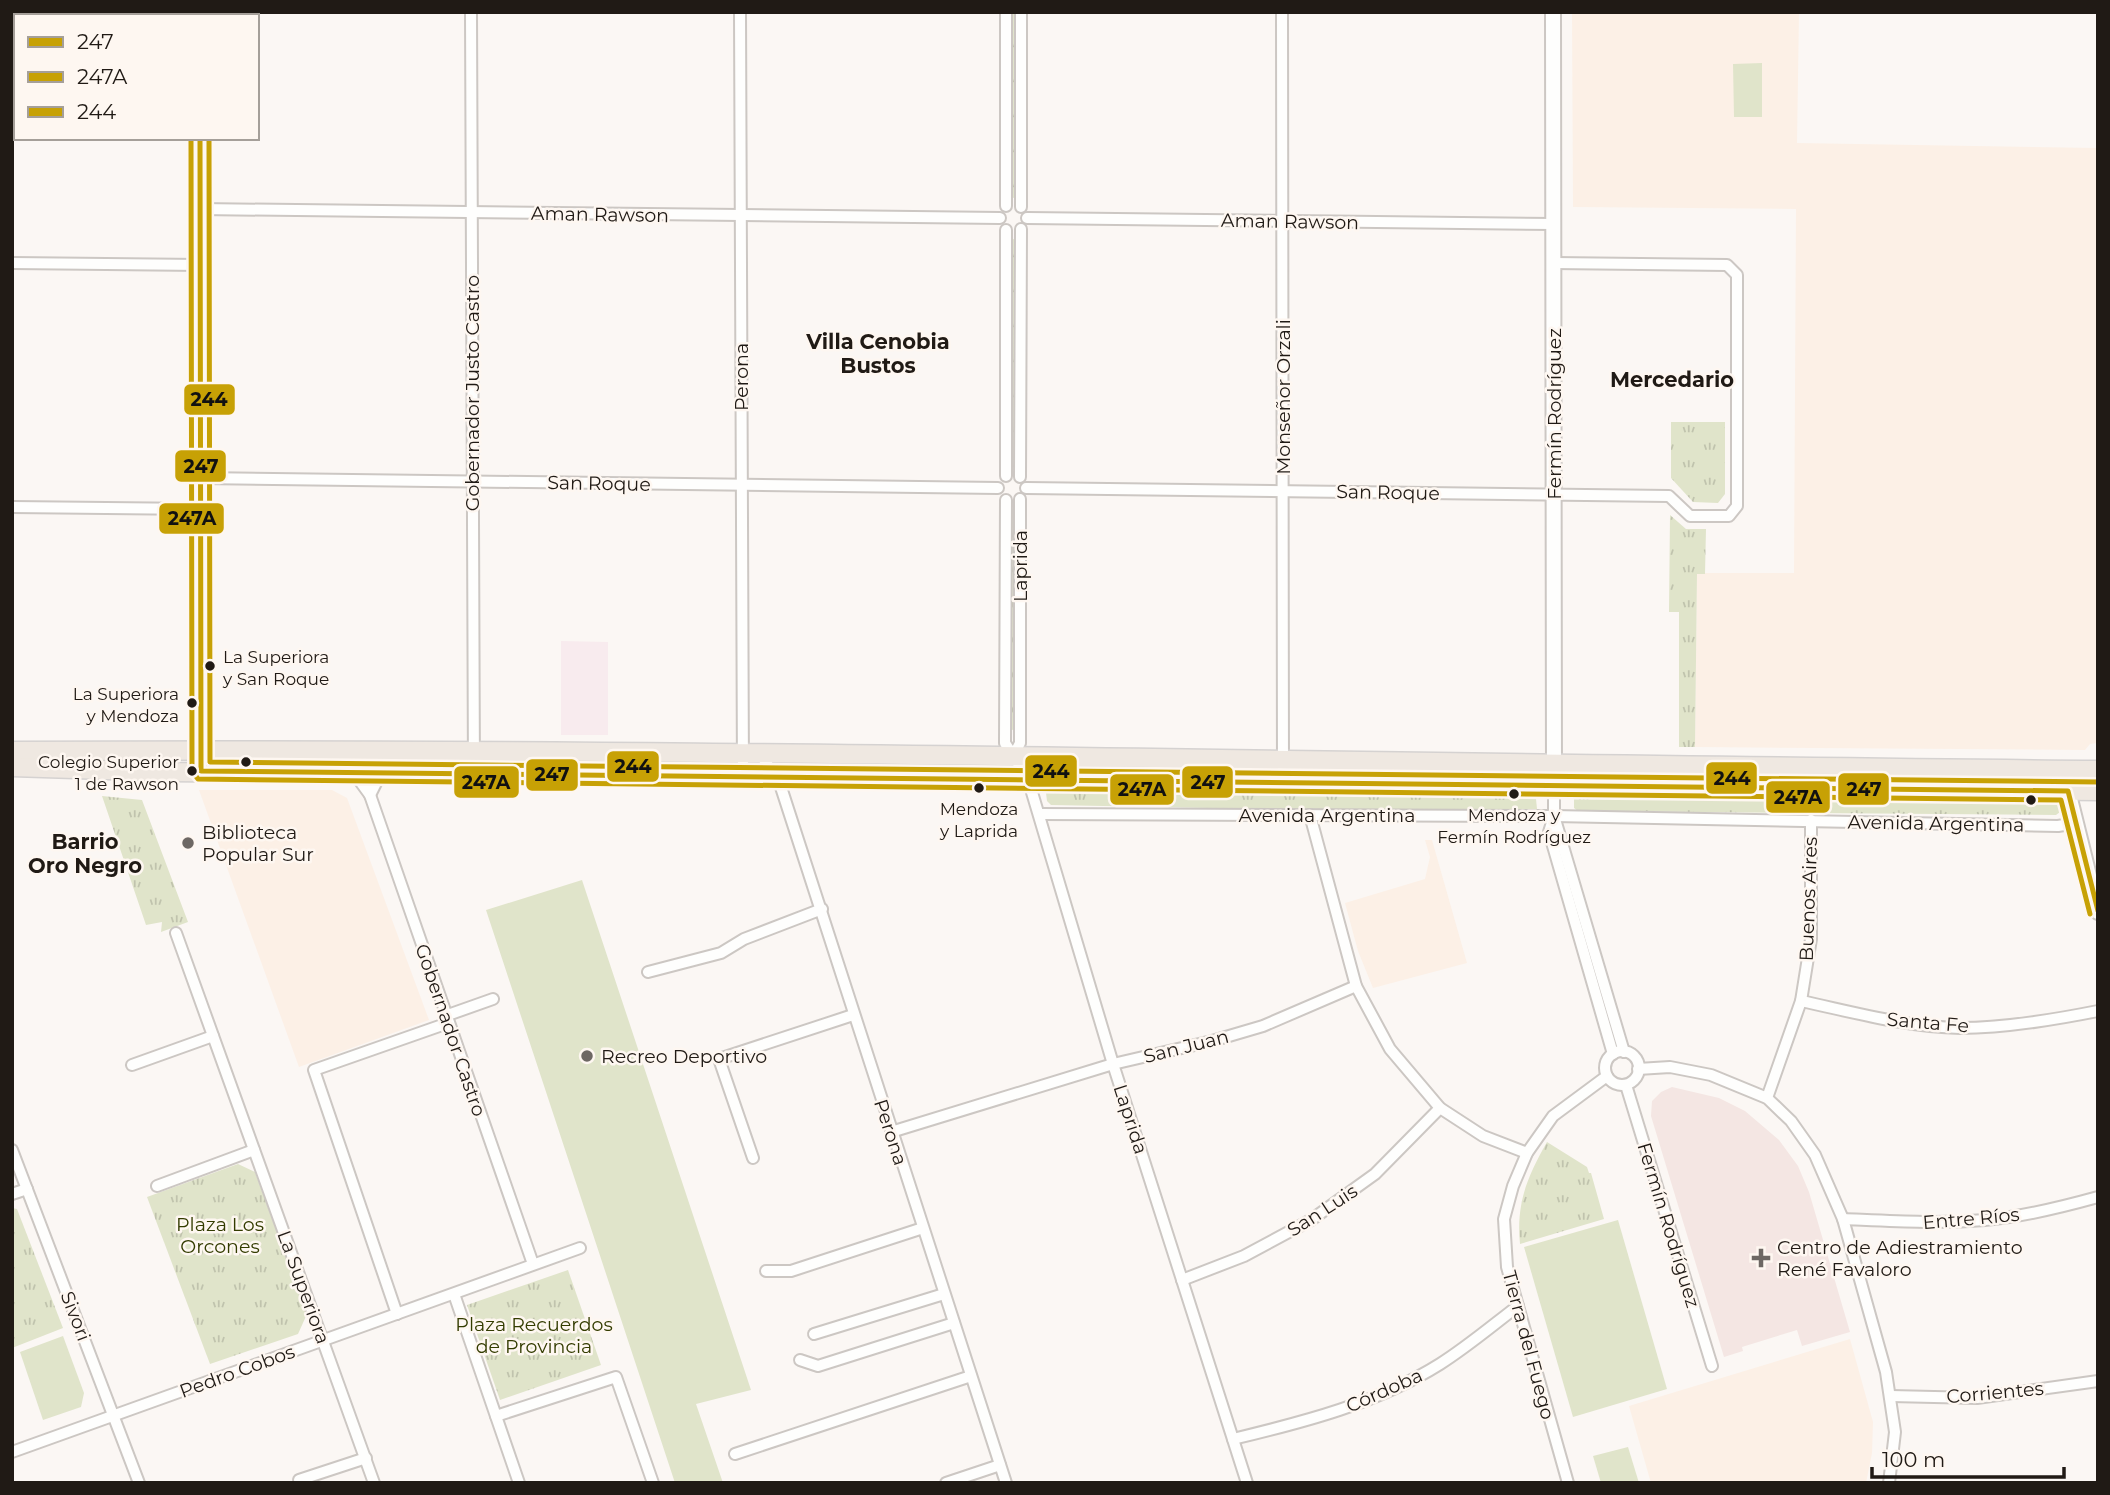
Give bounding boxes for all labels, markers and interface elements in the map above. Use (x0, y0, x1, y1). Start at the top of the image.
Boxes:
legend (14, 14, 259, 140)
text: 247 (77, 29, 114, 54)
text: 247A (77, 64, 128, 89)
text: 244 (77, 99, 116, 124)
street label: Aman Rawson (531, 202, 669, 227)
street label: Aman Rawson (1221, 209, 1359, 234)
street label: Gobernador Justo Castro (461, 275, 484, 511)
street label: Monseñor Orzali (1272, 319, 1295, 475)
street label: Fermín Rodríguez (1543, 328, 1566, 500)
district label: Villa Cenobia Bustos (805, 329, 950, 378)
street label: Perona (730, 343, 753, 411)
district label: Mercedario (1610, 367, 1734, 392)
line badge: 244 (183, 383, 236, 416)
text: 244 (190, 388, 228, 411)
line badge: 247 (174, 449, 227, 483)
text: 247 (183, 455, 219, 478)
street label: San Roque (547, 471, 651, 496)
street label: San Roque (1336, 480, 1440, 505)
line badge: 247A (158, 502, 225, 535)
text: 247A (168, 507, 217, 530)
street label: Laprida (1009, 530, 1032, 602)
place label: La Superiora y San Roque (222, 647, 329, 689)
marker: La Superiora y San Roque (203, 659, 217, 673)
place label: La Superiora y Mendoza (73, 684, 179, 726)
marker: La Superiora y Mendoza (185, 696, 199, 710)
line badge: 244 (606, 750, 660, 783)
place label: Colegio Superior 1 de Rawson (38, 752, 179, 794)
line badge: 244 (1024, 754, 1078, 788)
unlabelled marker (239, 755, 253, 769)
text: 244 (614, 755, 652, 778)
line badge: 247 (525, 758, 579, 792)
text: 244 (1032, 760, 1070, 783)
line badge: 244 (1705, 761, 1758, 795)
text: 247 (534, 763, 570, 786)
marker: Colegio Superior 1 de Rawson (185, 764, 199, 778)
line badge: 247A (453, 765, 520, 799)
line badge: 247 (1181, 765, 1234, 799)
text: 244 (1713, 767, 1751, 790)
text: 247A (462, 771, 511, 794)
text: 247 (1190, 771, 1226, 794)
line badge: 247 (1837, 772, 1890, 806)
line badge: 247A (1109, 773, 1175, 806)
text: 247A (1118, 778, 1167, 801)
text: 247 (1846, 778, 1882, 801)
line badge: 247A (1765, 780, 1831, 814)
marker: Mendoza y Laprida (972, 781, 986, 795)
text: 247A (1774, 786, 1823, 809)
marker: Mendoza y Fermín Rodríguez (1507, 787, 1521, 801)
unlabelled marker (2024, 793, 2038, 807)
place label: Mendoza y Laprida (939, 799, 1018, 841)
street label: Avenida Argentina (1239, 804, 1415, 827)
place label: Mendoza y Fermín Rodríguez (1437, 805, 1591, 847)
street label: Avenida Argentina (1847, 810, 2025, 837)
place label: Biblioteca Popular Sur (202, 821, 314, 866)
district label: Barrio Oro Negro (28, 829, 142, 878)
marker: Biblioteca Popular Sur (180, 835, 196, 851)
street label: Buenos Aires (1795, 836, 1822, 962)
street label: Gobernador Castro (410, 941, 491, 1119)
street label: Santa Fe (1886, 1007, 1970, 1038)
street label: San Juan (1141, 1025, 1231, 1068)
place label: Recreo Deportivo (601, 1045, 767, 1068)
marker: Recreo Deportivo (579, 1048, 595, 1064)
street label: Laprida (1108, 1081, 1153, 1157)
street label: Perona (869, 1096, 912, 1168)
street label: Fermín Rodríguez (1632, 1140, 1705, 1311)
street label: San Luis (1283, 1179, 1362, 1242)
street label: Entre Ríos (1922, 1203, 2020, 1234)
park label: Plaza Los Orcones (176, 1213, 264, 1258)
street label: La Superiora (272, 1227, 335, 1347)
place label: Centro de Adiestramiento René Favaloro (1777, 1236, 2023, 1281)
marker: Centro de Adiestramiento René Favaloro (1751, 1248, 1771, 1268)
street label: Tierra del Fuego (1498, 1268, 1559, 1422)
street label: Sivori (56, 1288, 95, 1344)
park label: Plaza Recuerdos de Provincia (455, 1313, 613, 1358)
street label: Pedro Cobos (176, 1340, 298, 1403)
street label: Córdoba (1342, 1363, 1426, 1417)
street label: Corrientes (1946, 1377, 2045, 1408)
scale bar (1872, 1436, 2064, 1480)
text: 100 m (1882, 1447, 1945, 1472)

